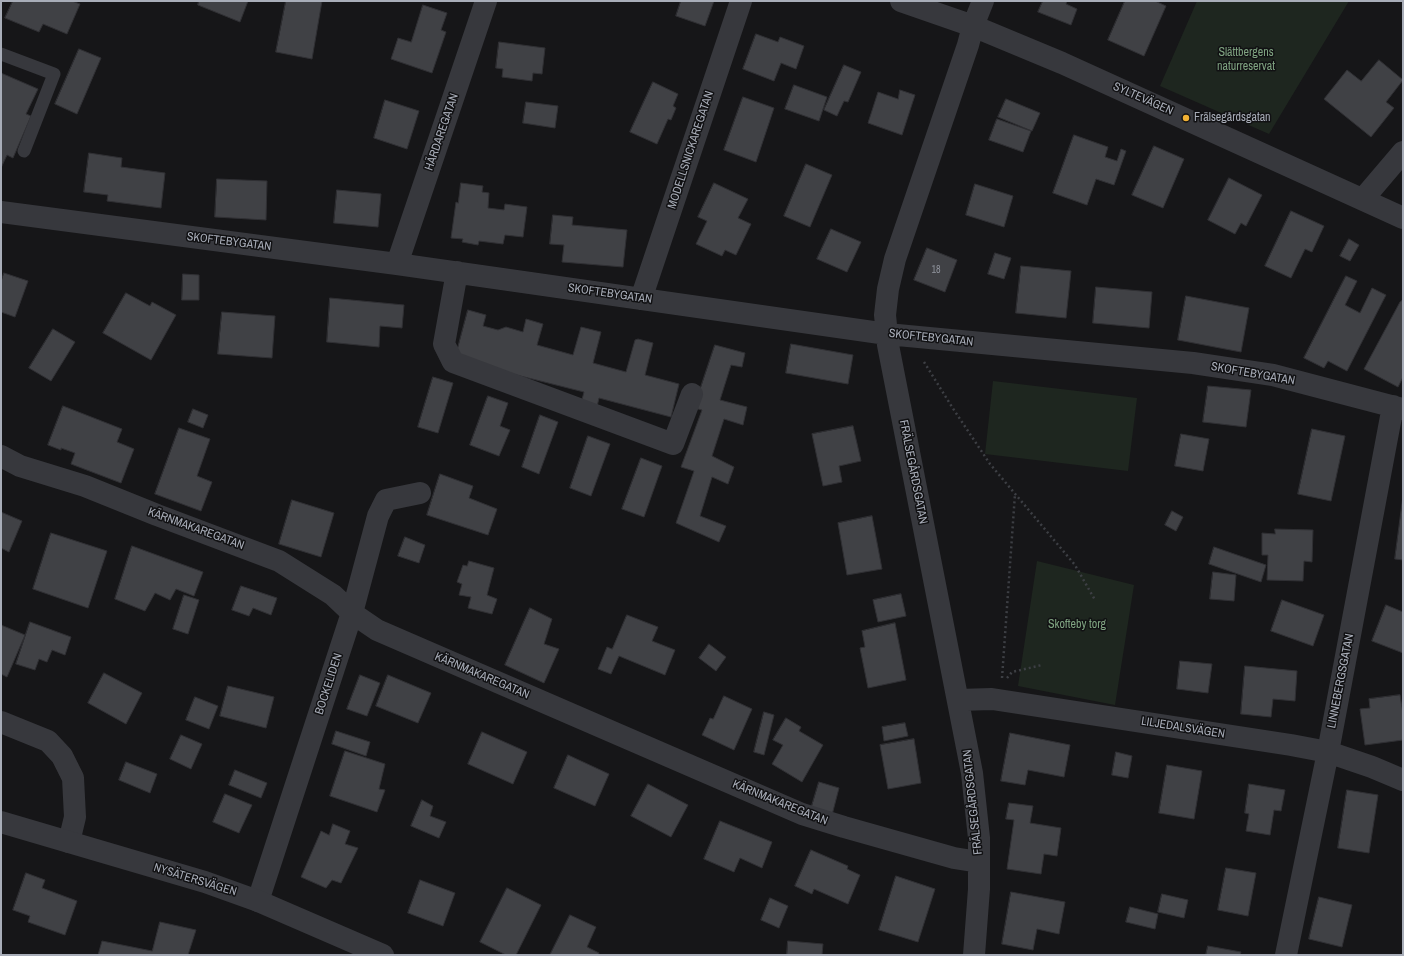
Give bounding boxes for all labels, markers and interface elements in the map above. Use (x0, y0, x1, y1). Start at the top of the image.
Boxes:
park label: Slättbergens naturreservat (1217, 46, 1275, 74)
street label: SYLTEVÄGEN (1111, 79, 1175, 119)
street label: MODELLSNICKAREGATAN (665, 89, 717, 211)
street label: HÄRDAREGATAN (422, 92, 462, 172)
place label: Frälsegårdsgatan (1194, 111, 1271, 125)
marker: Frälsegårdsgatan (1181, 113, 1191, 123)
street label: SKOFTEBYGATAN (186, 230, 272, 254)
house number: 18 (931, 264, 941, 276)
street label: SKOFTEBYGATAN (567, 281, 653, 307)
street label: SKOFTEBYGATAN (888, 326, 974, 350)
street label: SKOFTEBYGATAN (1210, 360, 1296, 388)
street label: FRÄLSEGÅRDSGATAN (896, 419, 930, 525)
street label: KÄRNMAKAREGATAN (146, 505, 246, 553)
park label: Skofteby torg (1048, 618, 1106, 632)
street label: LINNEBERGSGATAN (1325, 633, 1357, 729)
street label: KÄRNMAKAREGATAN (433, 650, 531, 702)
street label: BOCKELIDEN (312, 652, 346, 716)
street label: LILJEDALSVÄGEN (1140, 714, 1226, 742)
street label: FRÄLSEGÅRDSGATAN (960, 749, 986, 855)
street label: KÄRNMAKAREGATAN (730, 777, 830, 829)
street label: NYSÄTERSVÄGEN (152, 861, 238, 899)

